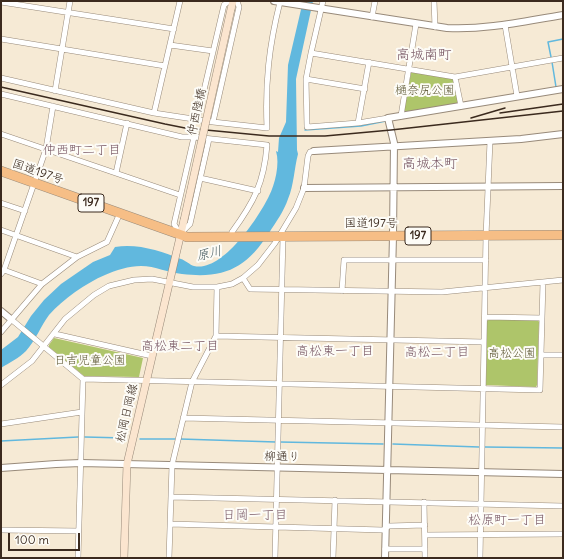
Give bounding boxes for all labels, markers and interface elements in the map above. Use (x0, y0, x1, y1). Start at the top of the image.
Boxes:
district label: 高城南町 (396, 47, 452, 63)
park label: 樋奈尻公園 (395, 84, 455, 98)
street label: 仲西陸橋 (185, 87, 209, 137)
district label: 仲西町二丁目 (43, 142, 121, 158)
street label: 国道197号 (10, 156, 66, 188)
district label: 高城本町 (402, 156, 458, 172)
road number: 197 (78, 194, 104, 212)
street label: 国道197号 (344, 217, 398, 231)
road number: 197 (405, 227, 431, 245)
water label: 原川 (195, 243, 223, 265)
district label: 高松東二丁目 (141, 338, 219, 354)
district label: 高松東一丁目 (296, 343, 374, 359)
district label: 高松二丁目 (405, 344, 469, 360)
park label: 高松公園 (488, 347, 536, 361)
park label: 日吉児童公園 (54, 354, 126, 368)
street label: 松岡日岡線 (113, 382, 141, 444)
street label: 柳通り (264, 449, 300, 465)
district label: 日岡一丁目 (223, 507, 287, 523)
district label: 松原町一丁目 (468, 512, 546, 528)
scale bar (10, 525, 82, 551)
text: 100 m (15, 532, 49, 547)

